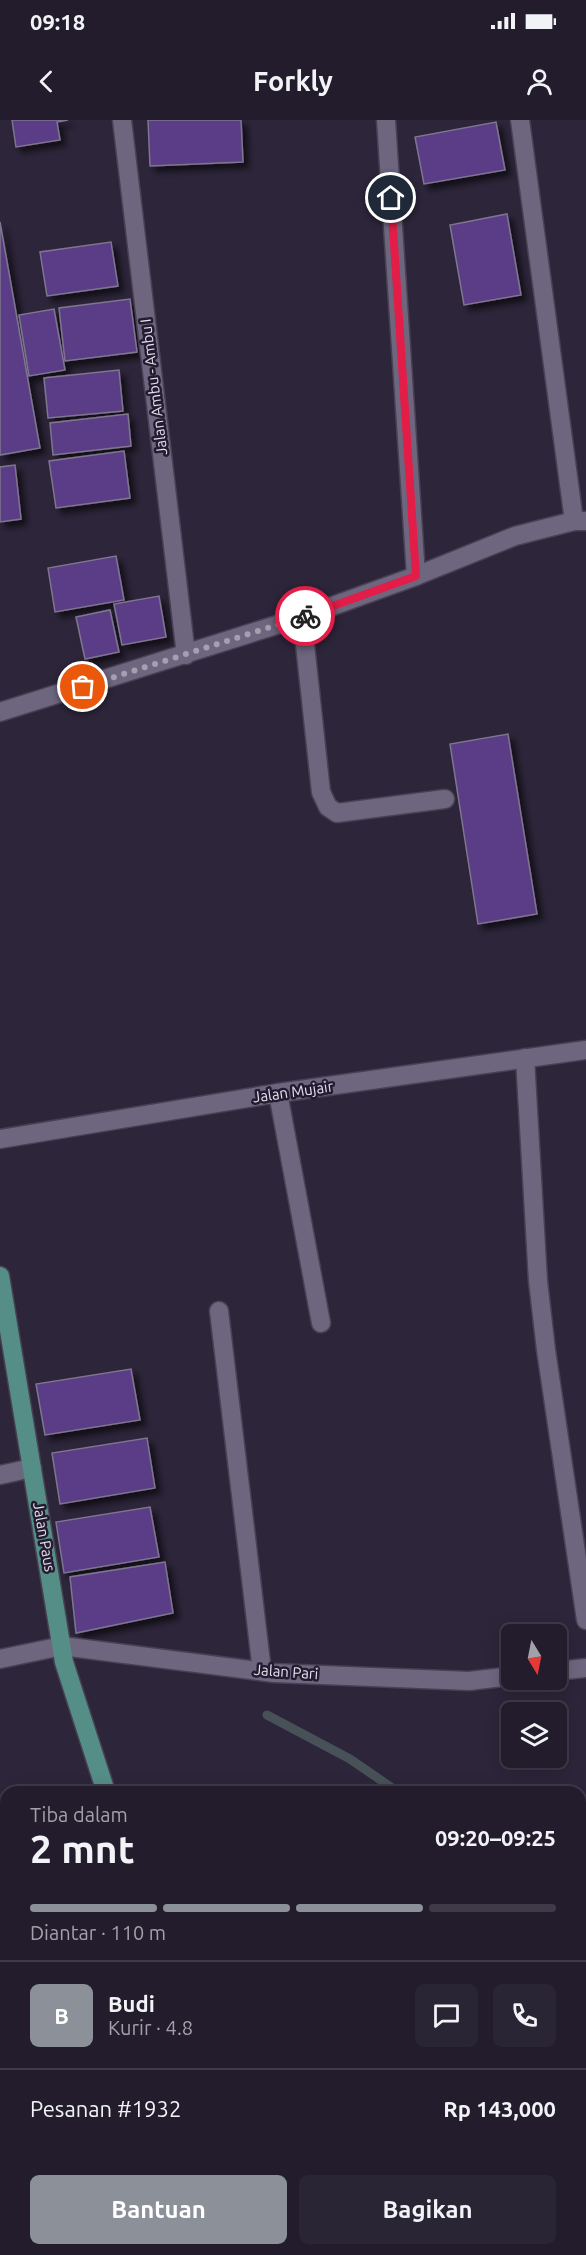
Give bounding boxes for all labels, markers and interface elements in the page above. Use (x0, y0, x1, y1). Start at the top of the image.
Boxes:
text: 09:18 (30, 9, 85, 34)
icon: back (30, 65, 63, 98)
icon: person (523, 65, 556, 98)
text: Forkly (253, 66, 333, 96)
pin (365, 172, 416, 223)
icon: home (374, 181, 407, 214)
street label: Jalan Ambu - Ambu I (137, 318, 170, 456)
courier (275, 586, 335, 646)
icon: bike (289, 600, 322, 633)
pin (57, 661, 108, 712)
icon: bag (66, 670, 99, 703)
street label: Jalan Mujair (252, 1077, 335, 1106)
street label: Jalan Paus (30, 1501, 59, 1573)
north arrow (501, 1624, 567, 1690)
map controls (501, 1624, 567, 1768)
street label: Jalan Pari (253, 1661, 319, 1682)
button: layers (501, 1702, 567, 1768)
text: Tiba dalam (30, 1803, 128, 1826)
text: 09:20–09:25 (435, 1825, 556, 1850)
text: 2 mnt (30, 1827, 134, 1870)
text: Diantar · 110 m (30, 1921, 166, 1944)
button: chat (415, 1984, 478, 2047)
button: phone (493, 1984, 556, 2047)
text: Budi (108, 1991, 155, 2016)
text: B (54, 2003, 69, 2028)
text: Kurir · 4.8 (108, 2016, 193, 2039)
text: Pesanan #1932 (30, 2096, 181, 2121)
text: Rp 143,000 (443, 2096, 556, 2121)
button: Bantuan (30, 2175, 287, 2244)
button: Bagikan (299, 2175, 556, 2244)

